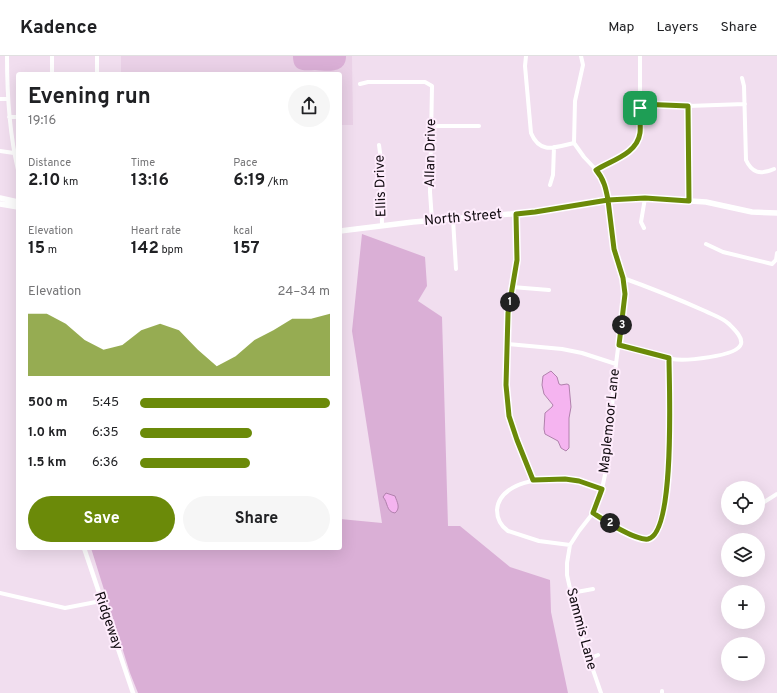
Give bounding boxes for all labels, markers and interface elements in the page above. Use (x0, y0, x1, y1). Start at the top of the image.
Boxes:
text: Kadence (20, 16, 97, 40)
text: Map (608, 19, 634, 36)
text: Layers (656, 19, 698, 36)
text: Share (720, 19, 757, 36)
text: Evening run (28, 84, 151, 111)
button: share (288, 85, 330, 127)
pin (623, 91, 657, 125)
icon: arrive (629, 97, 651, 119)
text: 19:16 (28, 113, 56, 129)
street label: Allan Drive (422, 118, 440, 188)
street label: Ellis Drive (371, 155, 391, 217)
text: Distance (28, 156, 71, 170)
text: Time (131, 156, 155, 170)
text: Pace (233, 156, 258, 170)
text: 2.10 (28, 170, 61, 192)
text: 13:16 (131, 170, 169, 192)
text: 6:19 (233, 170, 265, 192)
text: km (61, 175, 78, 189)
text: /km (265, 175, 288, 189)
street label: North Street (423, 206, 503, 230)
text: Elevation (28, 224, 73, 238)
text: Heart rate (131, 224, 181, 238)
text: kcal (233, 224, 253, 238)
text: 15 (28, 238, 45, 260)
text: 142 (131, 238, 159, 260)
text: 157 (233, 238, 260, 260)
text: m (45, 243, 57, 257)
text: bpm (159, 243, 183, 257)
text: Elevation (28, 284, 81, 300)
text: 24–34 m (278, 284, 330, 300)
pin: 1 (500, 292, 520, 312)
text: 1 (508, 295, 512, 309)
pin: 3 (612, 315, 632, 335)
text: 3 (619, 318, 625, 332)
street label: Maplemoor Lane (596, 368, 624, 474)
text: 500 m (28, 395, 68, 411)
text: 5:45 (92, 395, 119, 411)
text: 1.0 km (28, 425, 67, 441)
text: 6:35 (92, 425, 119, 441)
text: 1.5 km (28, 455, 66, 471)
text: 6:36 (92, 455, 118, 471)
map controls (721, 481, 765, 681)
button: locate (721, 481, 765, 525)
button: Save (28, 496, 175, 542)
button: Share (183, 496, 330, 542)
pin: 2 (600, 513, 620, 533)
text: 2 (607, 516, 613, 530)
button: layers (721, 533, 765, 577)
button: + (721, 585, 765, 629)
street label: Sammis Lane (562, 586, 600, 672)
street label: Ridgeway (90, 590, 126, 652)
button: − (721, 637, 765, 681)

